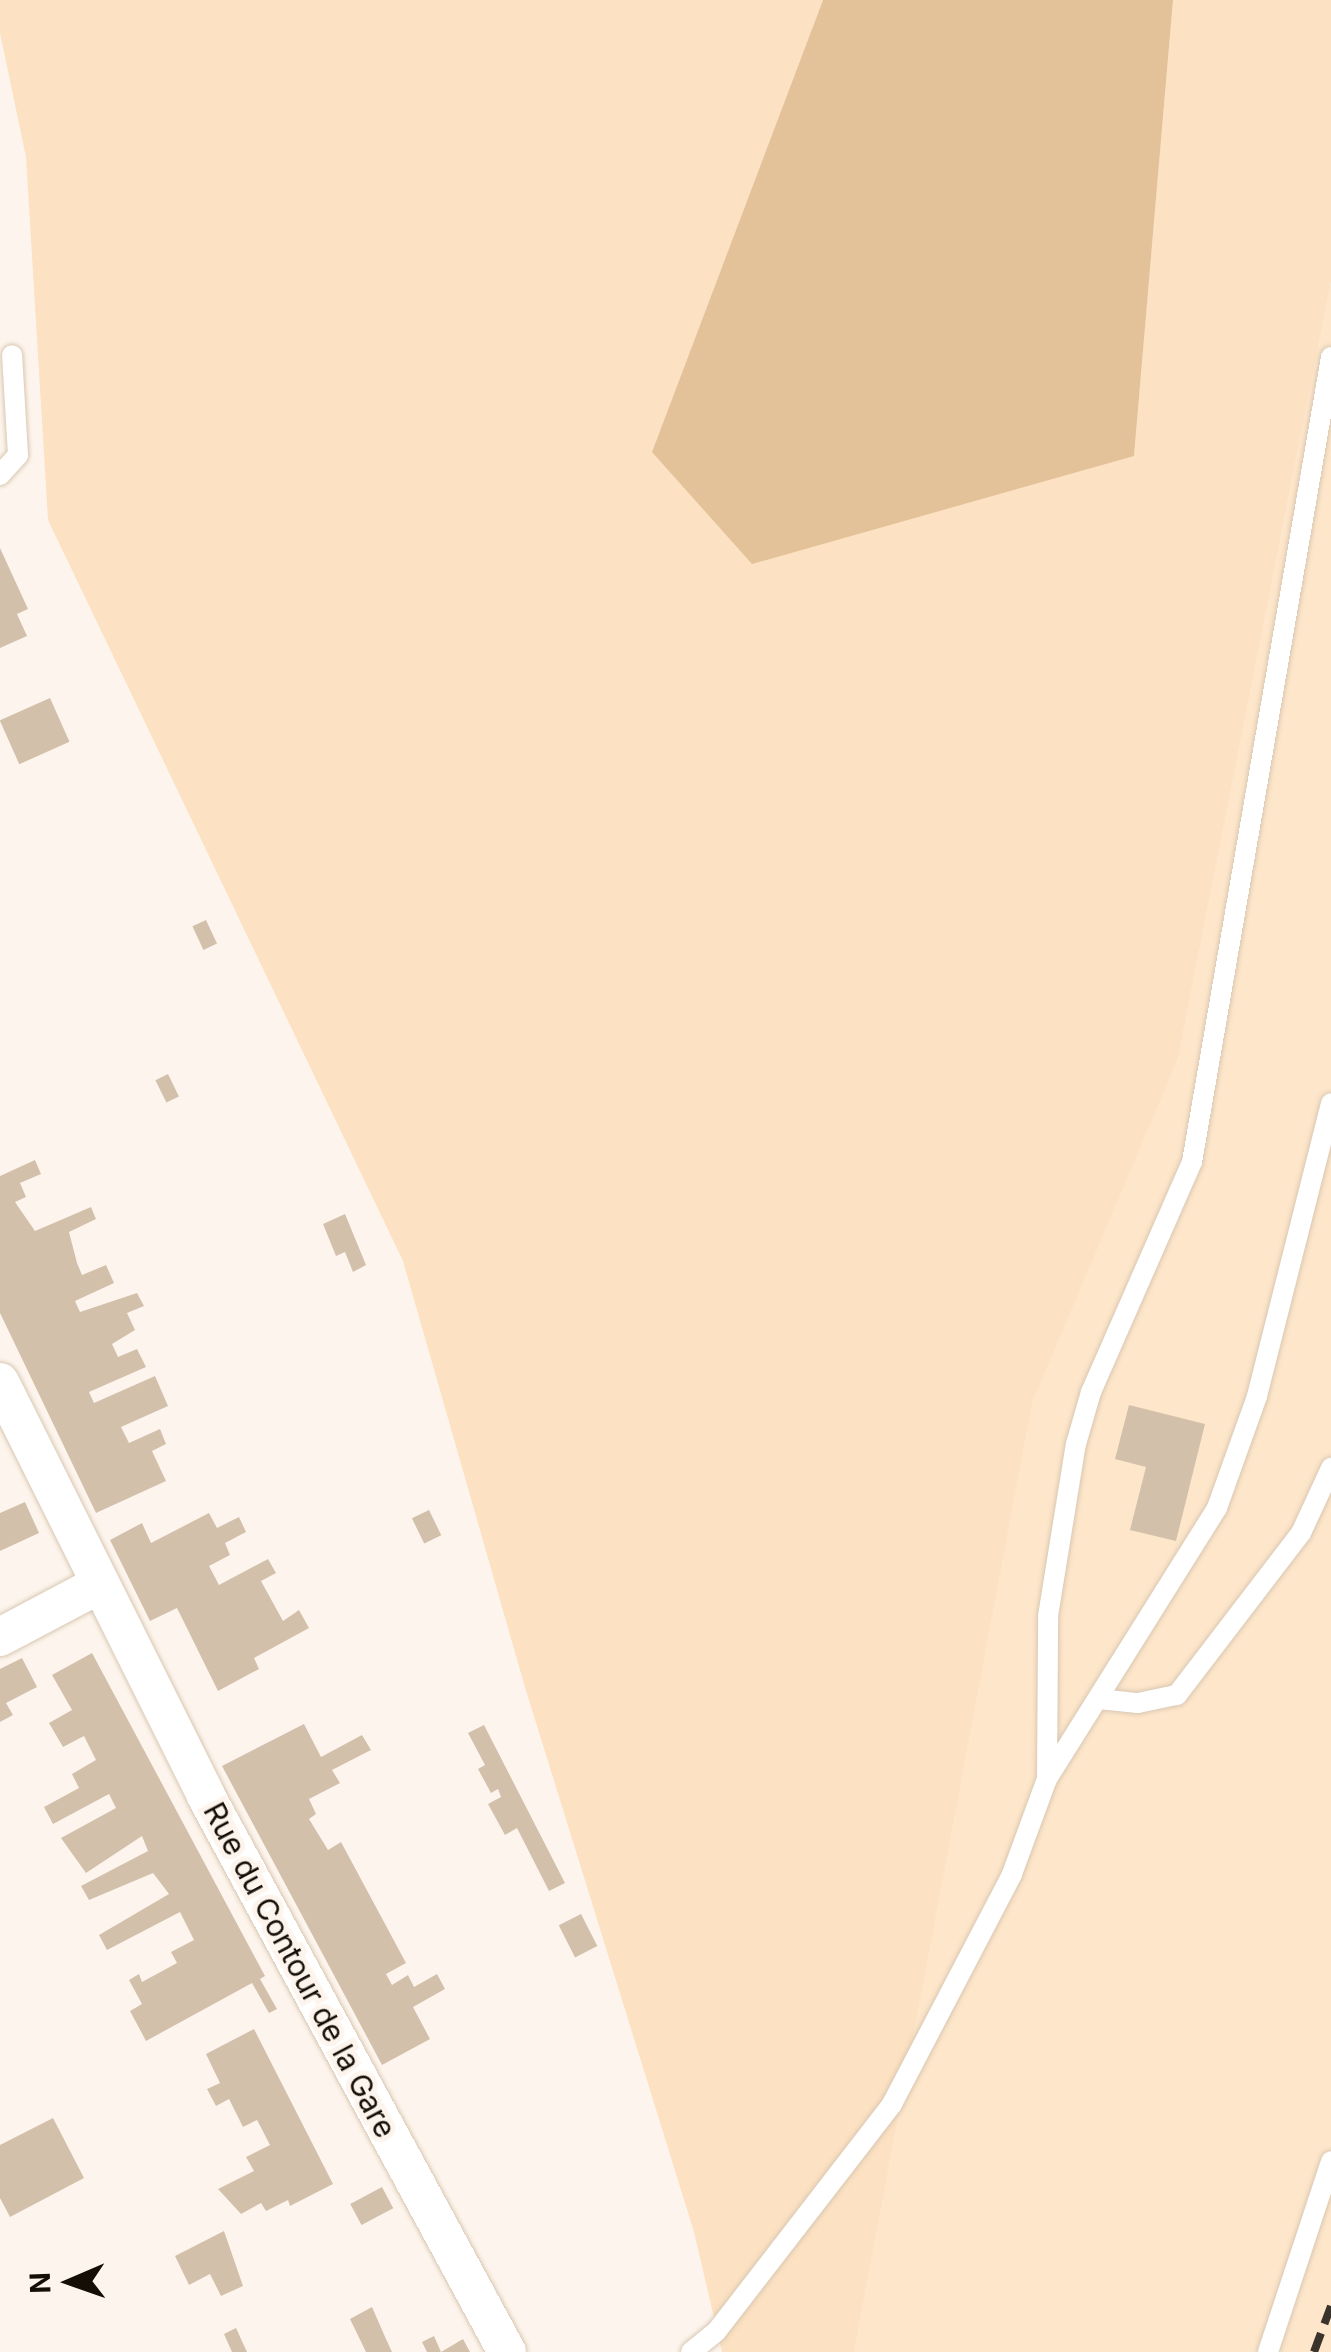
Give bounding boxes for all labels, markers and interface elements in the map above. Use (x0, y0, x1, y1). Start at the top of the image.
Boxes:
street label: Rue du Contour de la Gare (196, 1796, 404, 2144)
north arrow (20, 2232, 120, 2332)
text: N (23, 2272, 57, 2294)

